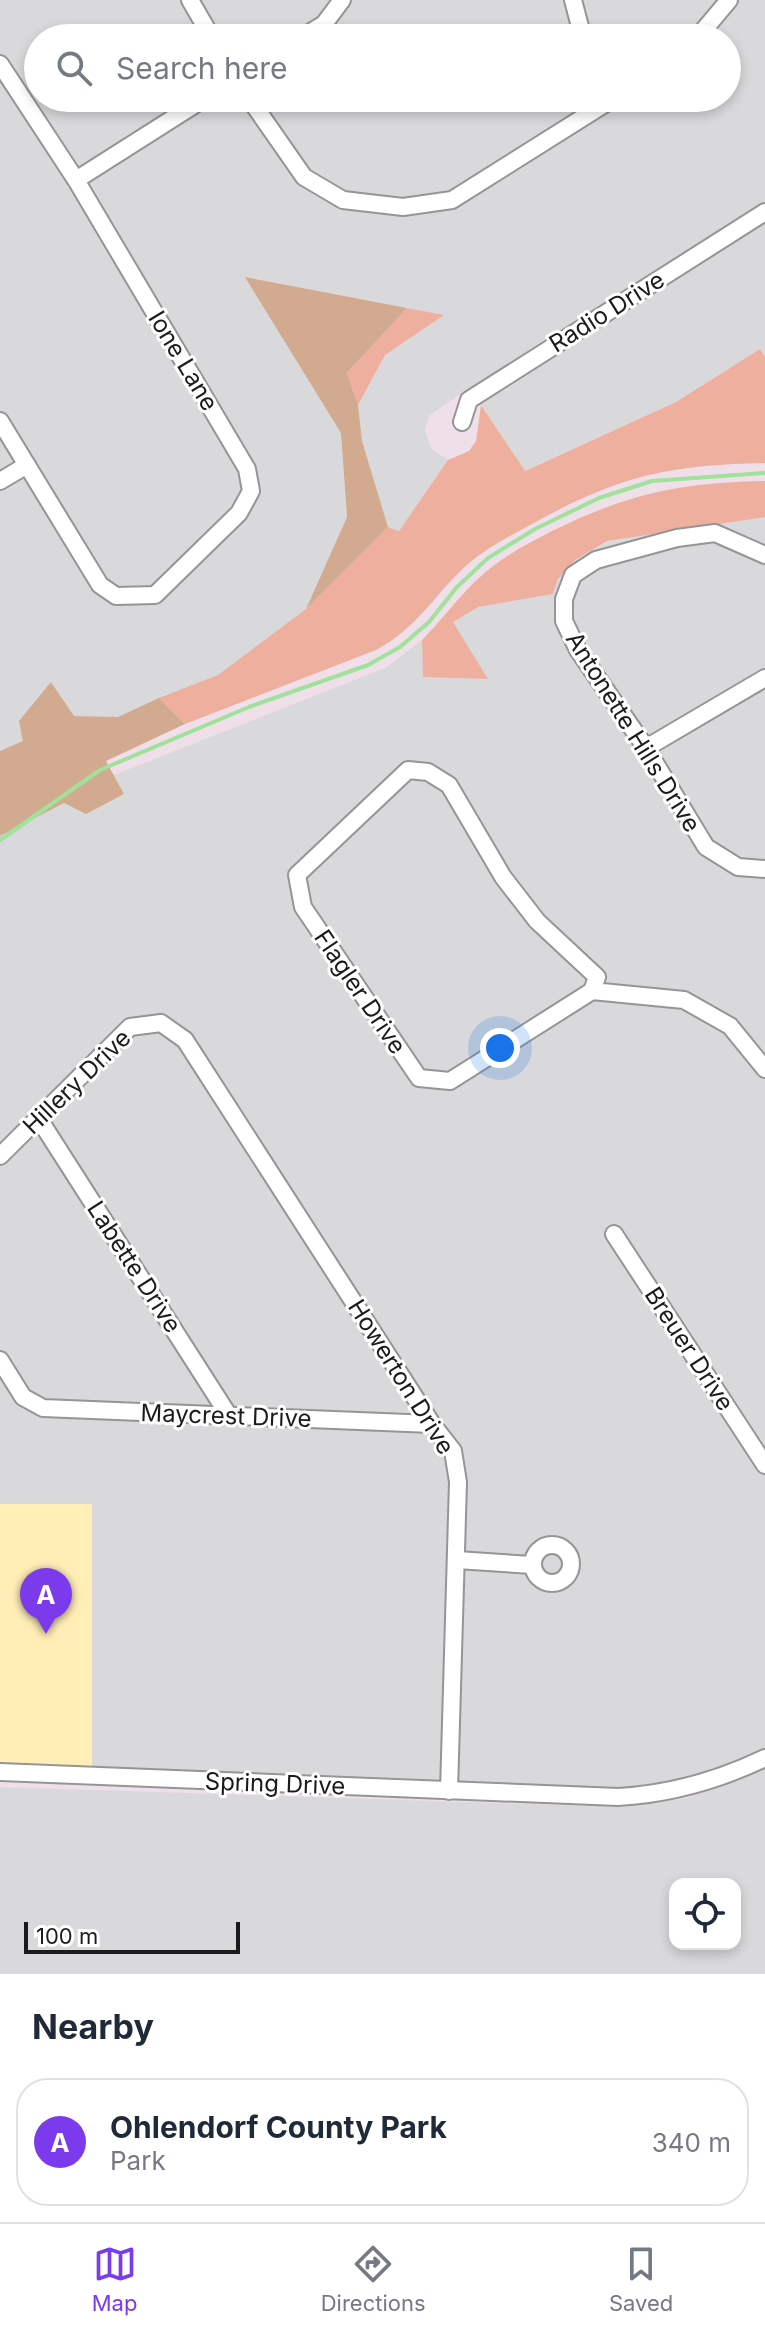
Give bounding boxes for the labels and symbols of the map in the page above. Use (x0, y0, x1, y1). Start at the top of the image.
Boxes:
street label: Radio Drive (544, 265, 670, 358)
street label: Ione Lane (142, 306, 224, 416)
street label: Antonette Hills Drive (560, 626, 707, 837)
street label: Flagler Drive (308, 924, 413, 1059)
street label: Hillery Drive (17, 1023, 137, 1140)
your location (480, 1028, 520, 1068)
street label: Labette Drive (81, 1196, 188, 1338)
street label: Breuer Drive (639, 1281, 740, 1416)
street label: Howerton Drive (342, 1294, 461, 1459)
street label: Maycrest Drive (140, 1398, 312, 1433)
pin: A (20, 1568, 72, 1634)
street label: Spring Drive (204, 1767, 346, 1800)
scale bar (24, 1918, 240, 1954)

